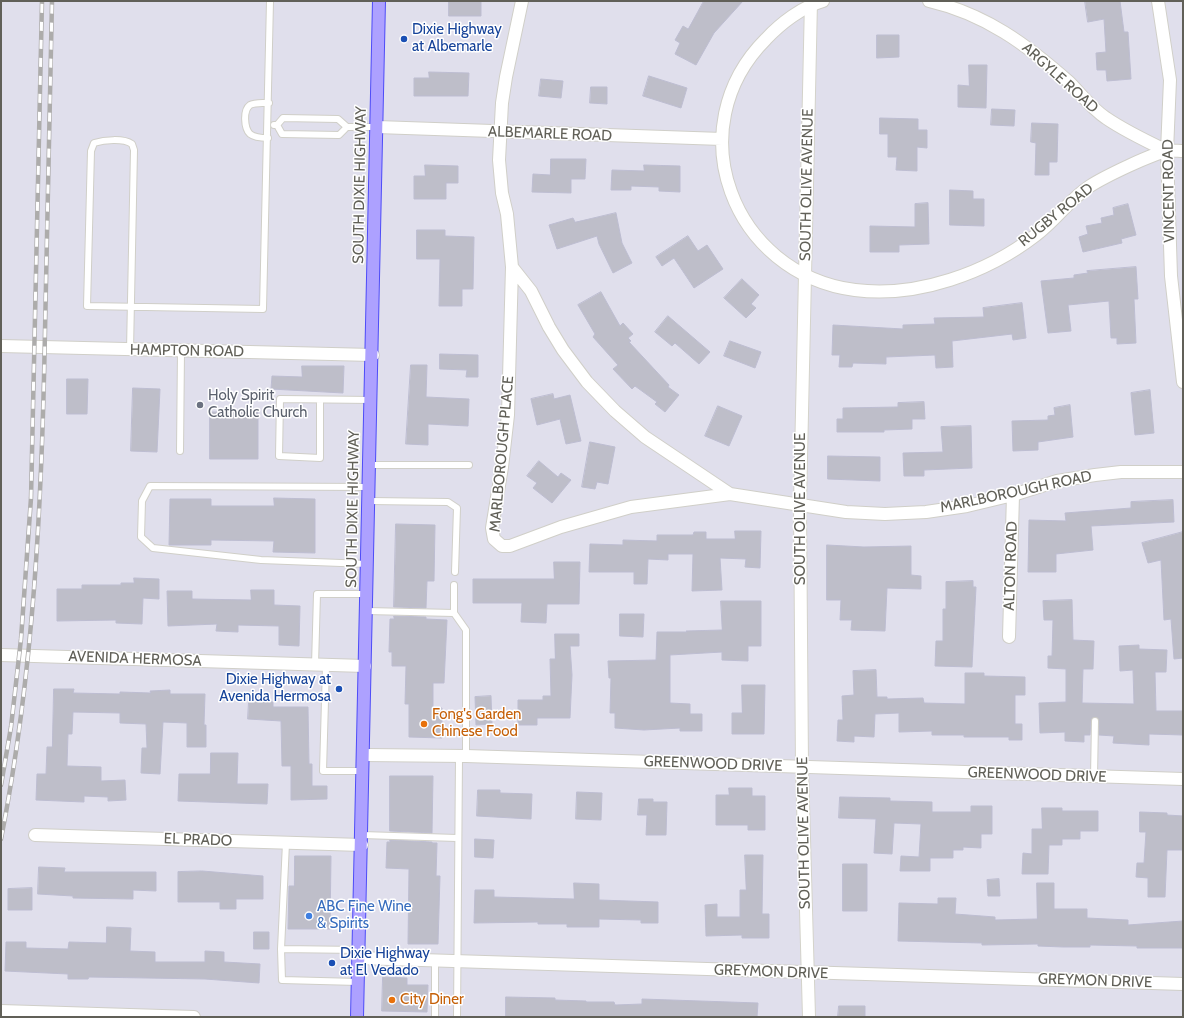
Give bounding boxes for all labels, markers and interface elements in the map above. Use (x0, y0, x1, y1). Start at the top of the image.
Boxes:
place label: Dixie Highway at Albemarle (412, 21, 502, 56)
marker: Dixie Highway at Albemarle (399, 34, 409, 44)
street label: ARGYLE ROAD (1018, 39, 1102, 117)
street label: SOUTH DIXIE HIGHWAY (350, 106, 370, 264)
street label: SOUTH OLIVE AVENUE (797, 109, 817, 261)
street label: ALBEMARLE ROAD (488, 123, 612, 145)
street label: VINCENT ROAD (1159, 139, 1179, 243)
street label: RUGBY ROAD (1015, 179, 1097, 251)
street label: HAMPTON ROAD (130, 341, 244, 361)
street label: MARLBOROUGH PLACE (486, 375, 518, 533)
place label: Holy Spirit Catholic Church (208, 387, 307, 422)
marker: Holy Spirit Catholic Church (195, 400, 205, 410)
street label: SOUTH DIXIE HIGHWAY (343, 430, 363, 588)
street label: SOUTH OLIVE AVENUE (792, 433, 810, 585)
street label: MARLBOROUGH ROAD (939, 467, 1093, 517)
street label: ALTON ROAD (1000, 521, 1022, 611)
street label: AVENIDA HERMOSA (68, 648, 202, 670)
place label: Dixie Highway at Avenida Hermosa (219, 671, 331, 706)
marker: Dixie Highway at Avenida Hermosa (334, 684, 344, 694)
place label: Fong's Garden Chinese Food (432, 706, 521, 741)
marker: Fong's Garden Chinese Food (419, 719, 429, 729)
street label: GREENWOOD DRIVE (643, 753, 783, 775)
street label: SOUTH OLIVE AVENUE (794, 757, 814, 909)
street label: GREENWOOD DRIVE (967, 764, 1107, 786)
street label: EL PRADO (163, 830, 233, 850)
place label: ABC Fine Wine & Spirits (317, 898, 412, 933)
marker: ABC Fine Wine & Spirits (304, 911, 314, 921)
place label: Dixie Highway at El Vedado (340, 945, 430, 980)
marker: Dixie Highway at El Vedado (327, 958, 337, 968)
street label: GREYMON DRIVE (714, 961, 828, 983)
street label: GREYMON DRIVE (1038, 970, 1152, 992)
place label: City Diner (400, 991, 464, 1009)
marker: City Diner (387, 995, 397, 1005)

